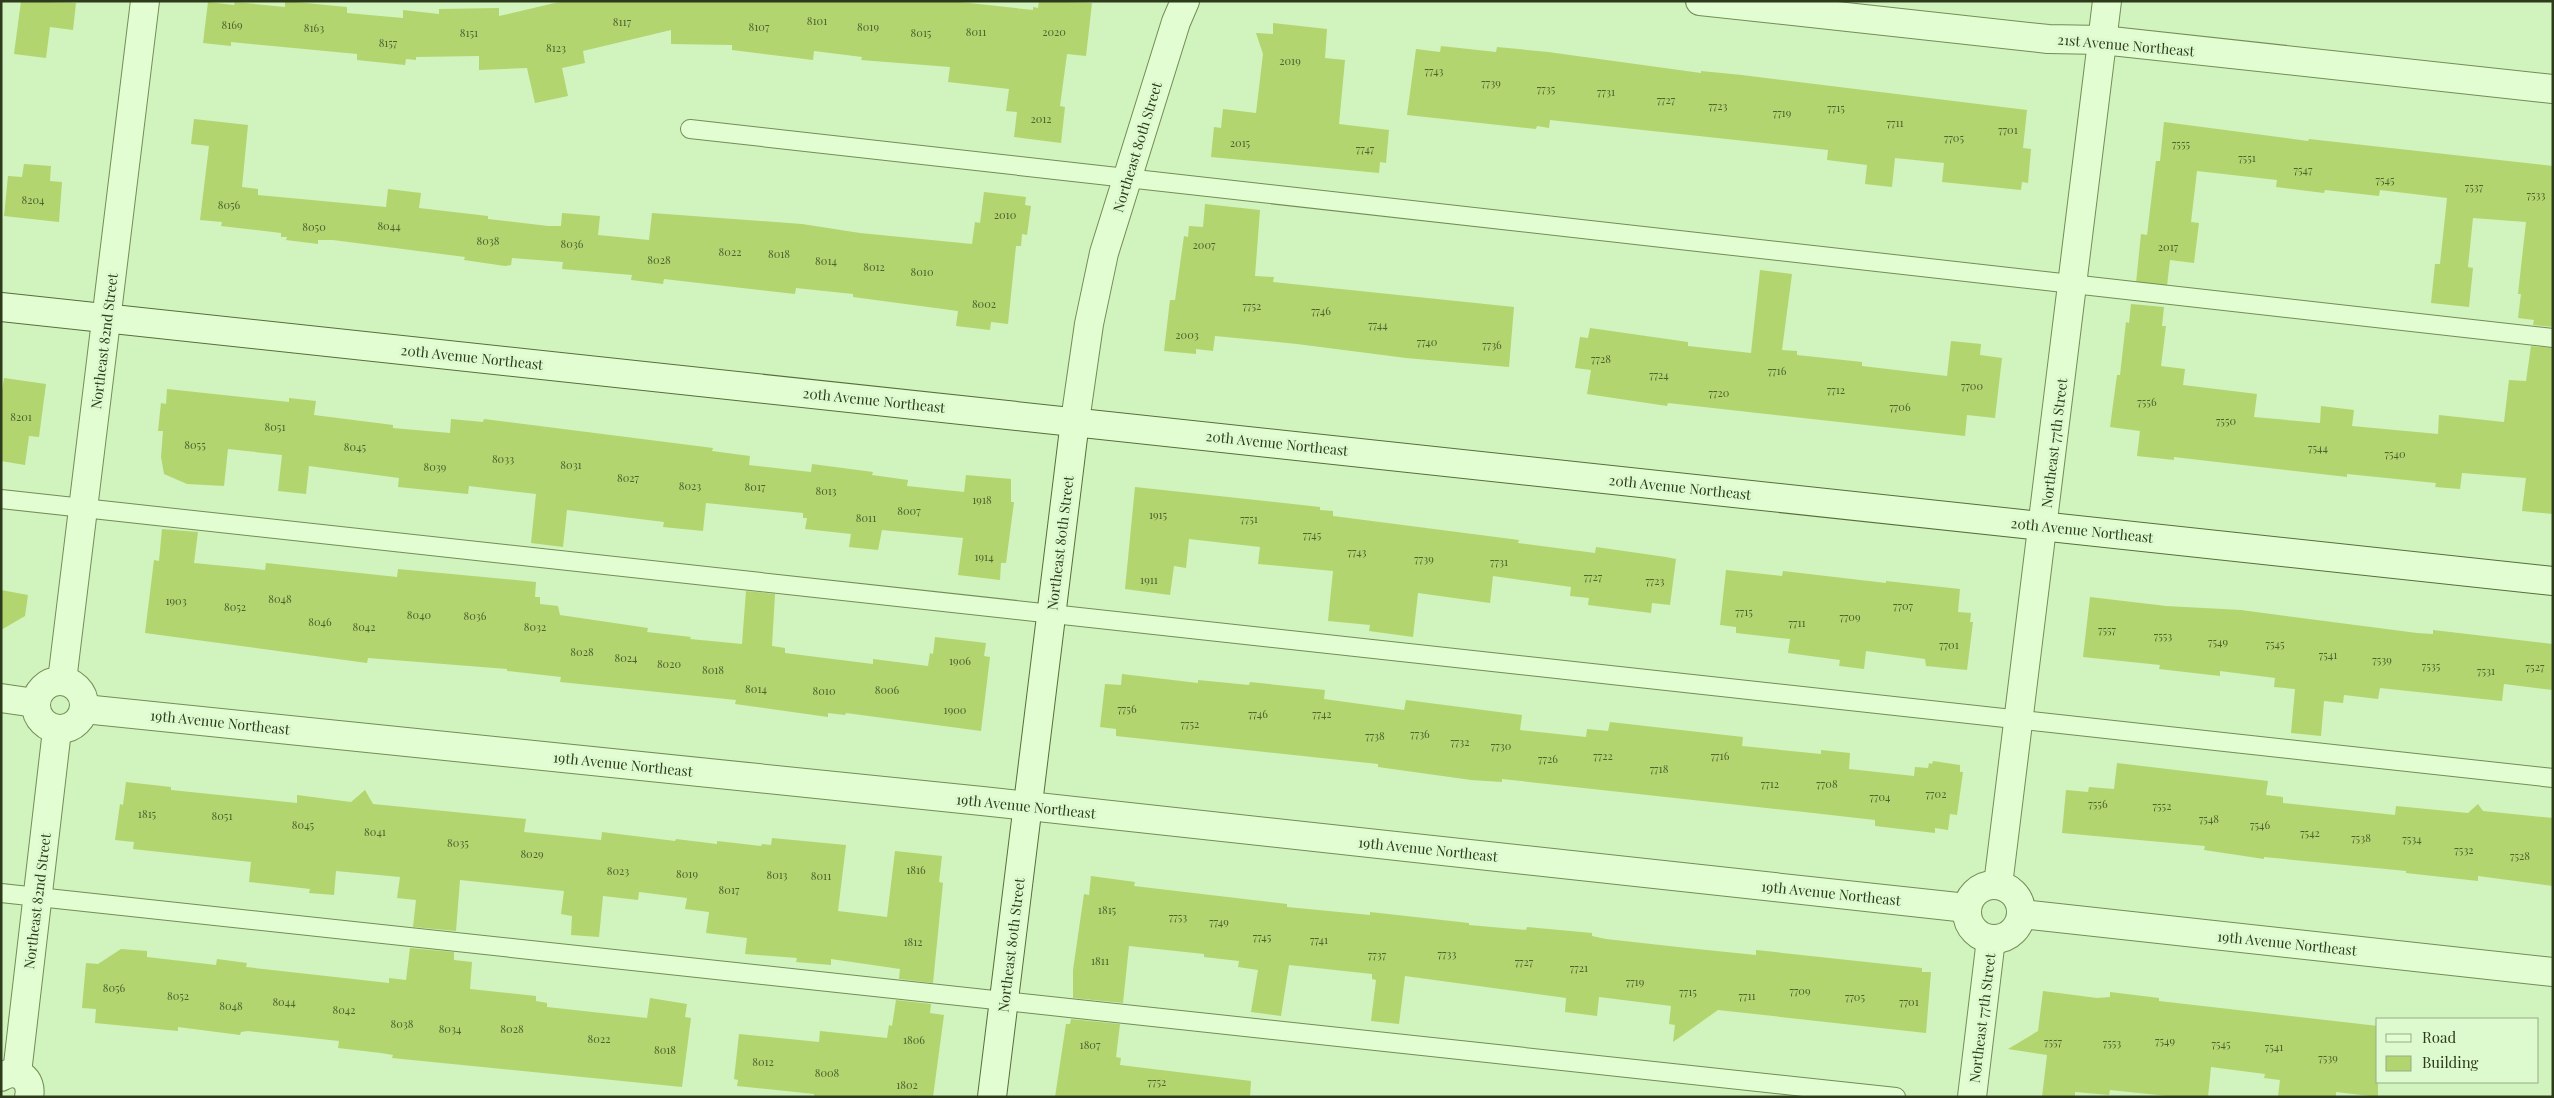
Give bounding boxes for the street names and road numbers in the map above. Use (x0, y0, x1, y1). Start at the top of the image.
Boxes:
street label: 21st Avenue Northeast (2057, 30, 2196, 61)
street label: Northeast 80th Street (1108, 79, 1166, 214)
street label: Northeast 82nd Street (86, 271, 122, 410)
street label: 20th Avenue Northeast (400, 340, 545, 374)
street label: Northeast 77th Street (2037, 376, 2072, 509)
street label: 20th Avenue Northeast (802, 383, 947, 417)
street label: 20th Avenue Northeast (1205, 426, 1350, 460)
street label: 20th Avenue Northeast (1608, 470, 1753, 504)
street label: Northeast 80th Street (1042, 474, 1078, 611)
street label: 20th Avenue Northeast (2010, 513, 2155, 547)
street label: 19th Avenue Northeast (149, 705, 292, 739)
street label: 19th Avenue Northeast (552, 747, 695, 781)
street label: 19th Avenue Northeast (955, 789, 1098, 823)
street label: Northeast 82nd Street (19, 831, 55, 970)
street label: 19th Avenue Northeast (1357, 832, 1500, 866)
street label: Northeast 80th Street (993, 876, 1029, 1013)
street label: 19th Avenue Northeast (1760, 876, 1903, 910)
street label: 19th Avenue Northeast (2216, 926, 2359, 960)
street label: Northeast 77th Street (1965, 951, 2000, 1084)

